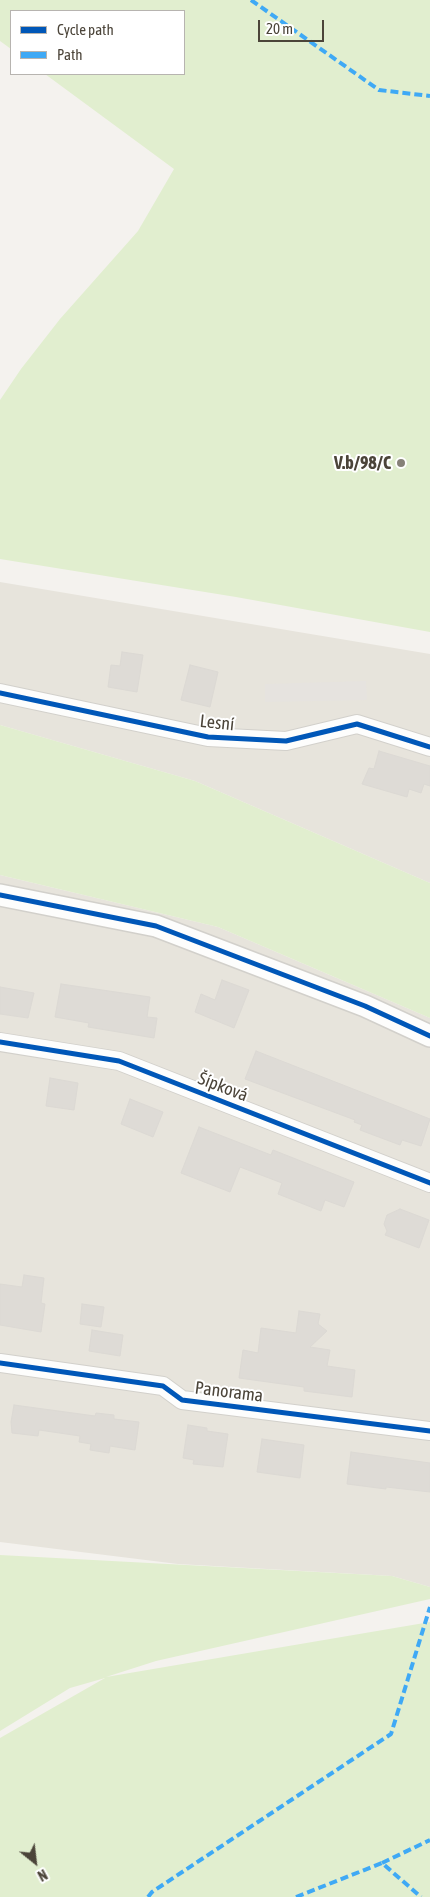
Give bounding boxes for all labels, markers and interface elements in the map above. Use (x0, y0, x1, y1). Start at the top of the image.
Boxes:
legend (10, 10, 185, 75)
scale bar (260, 10, 326, 42)
text: 20 m (266, 20, 293, 37)
text: Cycle path (57, 21, 114, 38)
text: Path (57, 46, 83, 63)
place label: V.b/98/C (334, 452, 391, 474)
marker: V.b/98/C (395, 457, 407, 469)
street label: Lesní (199, 710, 235, 736)
street label: Šípková (195, 1068, 251, 1106)
street label: Panorama (194, 1377, 264, 1407)
north arrow (10, 1837, 60, 1887)
text: N (35, 1866, 50, 1884)

